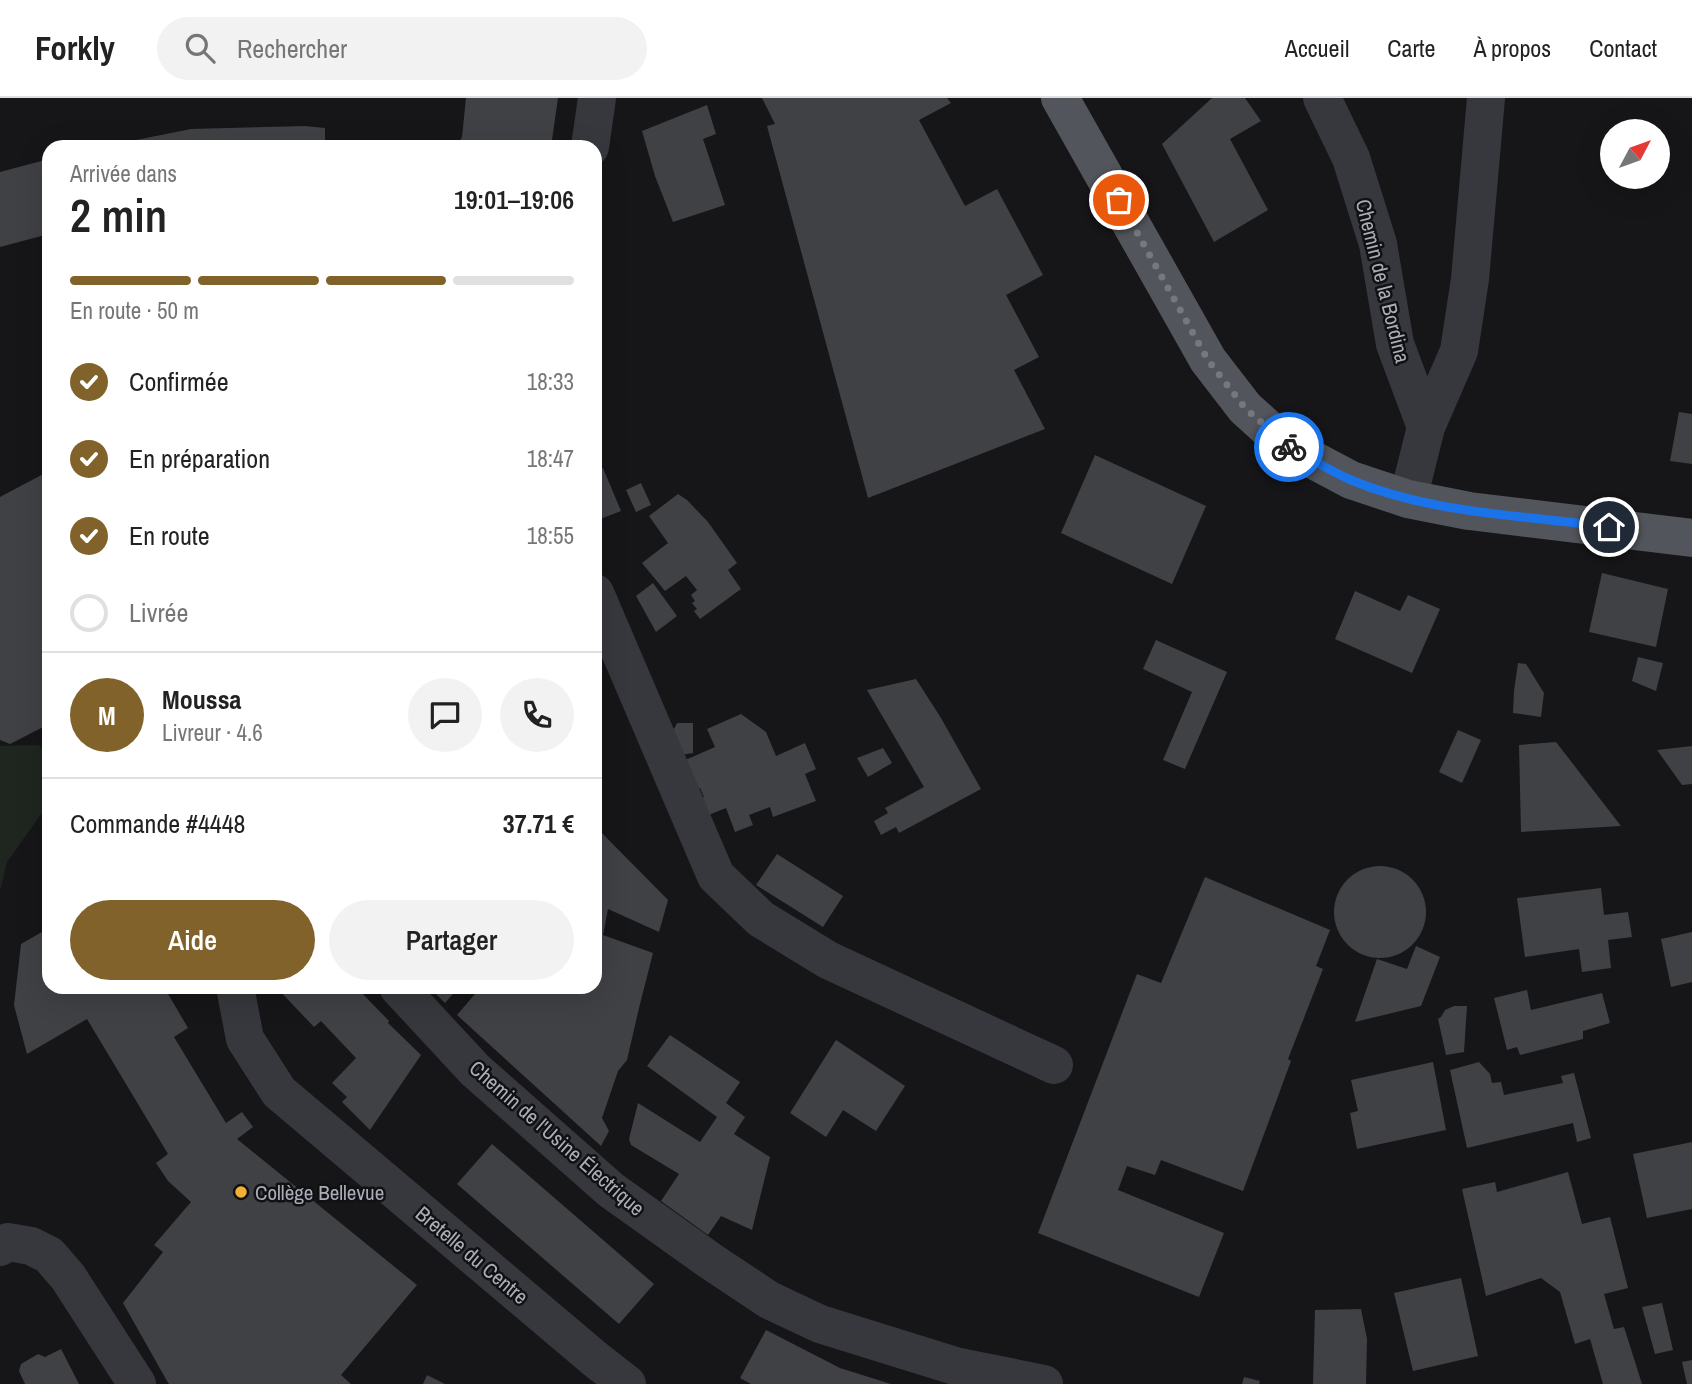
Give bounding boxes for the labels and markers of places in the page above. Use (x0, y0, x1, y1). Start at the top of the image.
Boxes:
pin (1089, 170, 1149, 230)
pin (1579, 497, 1639, 557)
place label: Collège Bellevue (255, 1178, 384, 1207)
marker: Collège Bellevue (233, 1184, 249, 1200)

